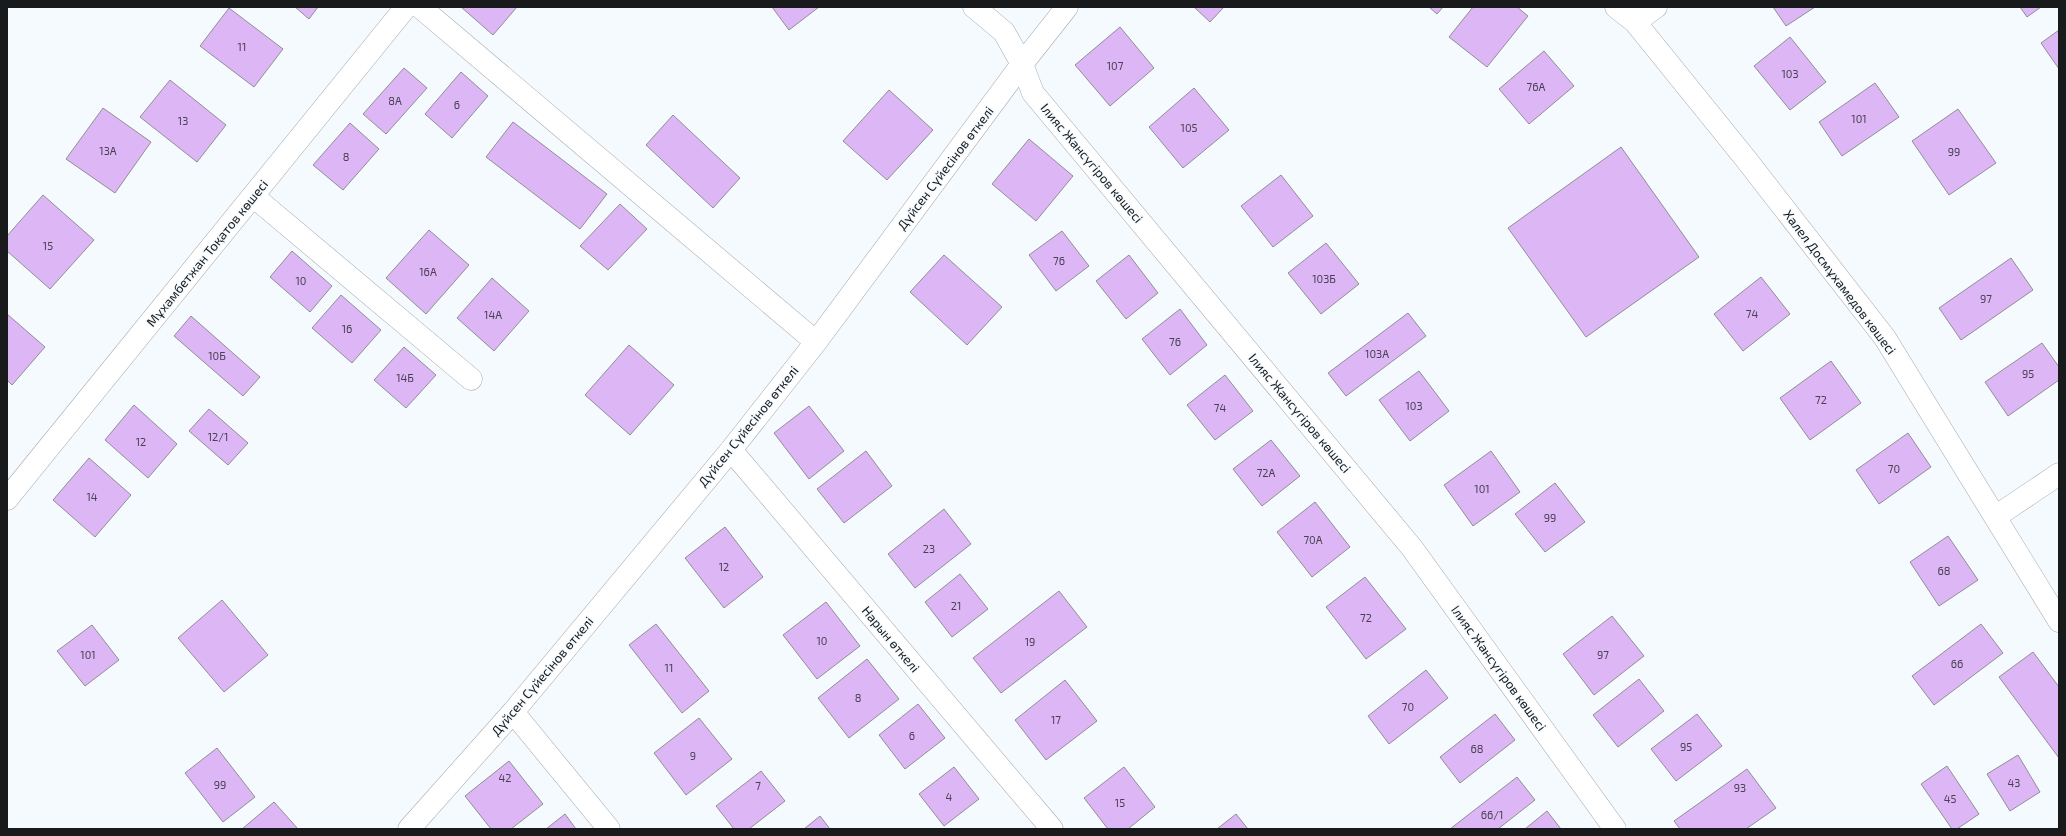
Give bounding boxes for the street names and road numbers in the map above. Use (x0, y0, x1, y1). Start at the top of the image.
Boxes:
street label: Ілияс Жансүгіров көшесі (1037, 100, 1147, 226)
street label: Дүйсен Сүйесінов өткелі (893, 103, 997, 233)
street label: Мұхамбетжан Тоқатов көшесі (143, 176, 271, 330)
street label: Халел Досмұхамедов көшесі (1780, 206, 1900, 358)
street label: Ілияс Жансүгіров көшесі (1245, 350, 1355, 476)
street label: Дүйсен Сүйесінов өткелі (694, 362, 802, 490)
street label: Ілияс Жансүгіров көшесі (1448, 602, 1550, 734)
street label: Нарын өткелі (859, 603, 923, 675)
street label: Дүйсен Сүйесінов өткелі (487, 613, 597, 739)

